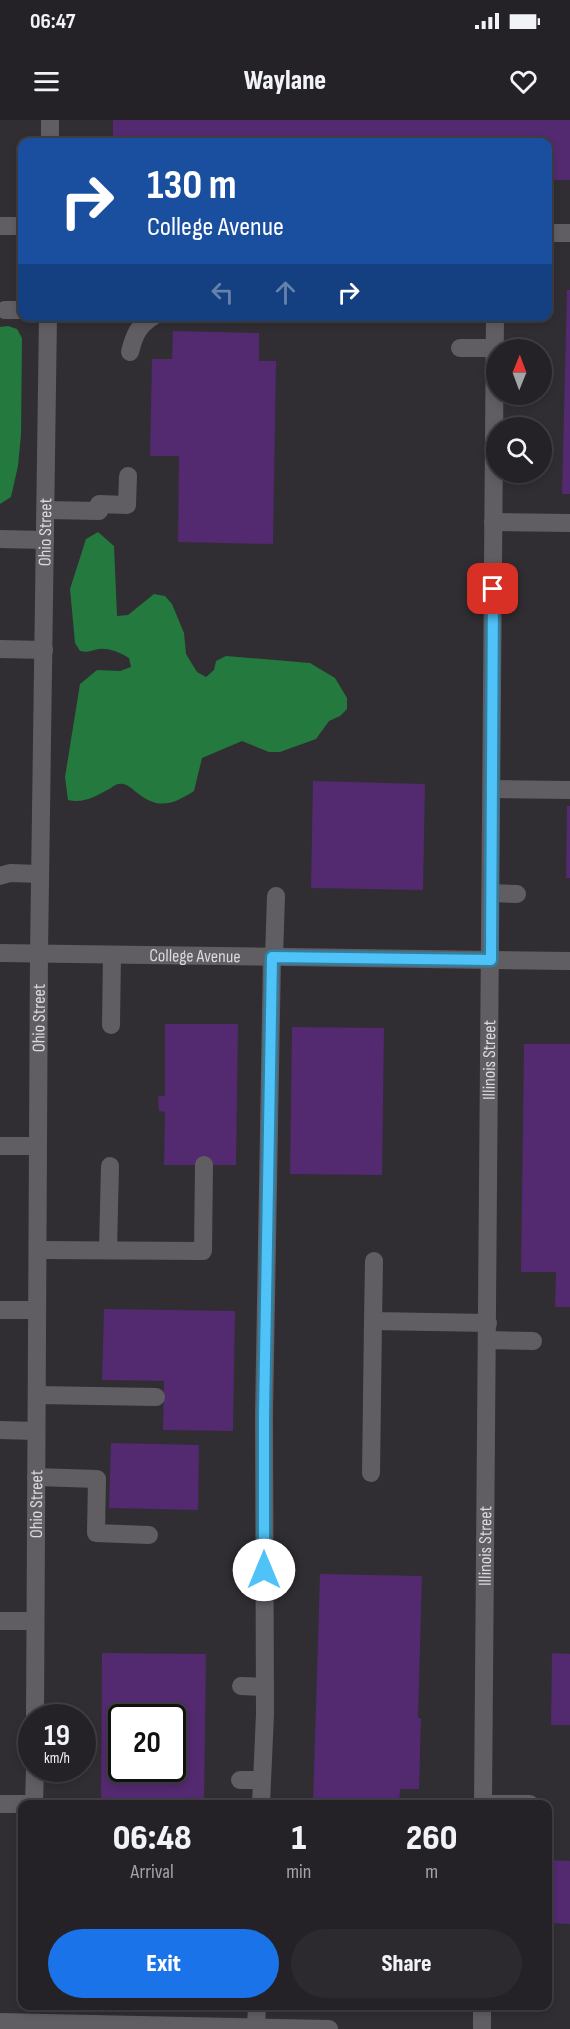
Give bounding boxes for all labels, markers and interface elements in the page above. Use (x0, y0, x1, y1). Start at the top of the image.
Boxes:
text: 06:47 (30, 8, 75, 35)
icon: menu (30, 65, 63, 98)
text: Waylane (244, 65, 326, 97)
icon: heart (507, 65, 540, 98)
text: 130 m (147, 160, 237, 211)
icon: right (48, 162, 126, 240)
text: College Avenue (147, 211, 284, 243)
icon: left (206, 276, 239, 309)
icon: ahead (269, 276, 302, 309)
icon: right (332, 276, 365, 309)
north arrow (486, 339, 552, 405)
map controls (486, 339, 552, 483)
button: search (486, 417, 552, 483)
street label: Ohio Street (34, 497, 56, 566)
pin (467, 563, 518, 614)
icon: arrive (476, 572, 509, 605)
street label: College Avenue (149, 945, 241, 967)
street label: Ohio Street (28, 983, 49, 1052)
street label: Illinois Street (478, 1019, 500, 1100)
street label: Ohio Street (25, 1469, 47, 1538)
street label: Illinois Street (474, 1505, 496, 1586)
position arrow (232, 1538, 296, 1602)
speed limit sign: 20 (108, 1704, 186, 1782)
text: 19 (44, 1718, 70, 1754)
text: km/h (44, 1749, 70, 1768)
text: 06:48 (113, 1817, 192, 1860)
text: 1 (291, 1817, 306, 1860)
text: 260 (406, 1817, 457, 1860)
text: Arrival (131, 1860, 174, 1884)
text: min (286, 1860, 311, 1884)
text: m (425, 1860, 438, 1884)
button: Exit (48, 1929, 279, 1998)
button: Share (291, 1929, 522, 1998)

